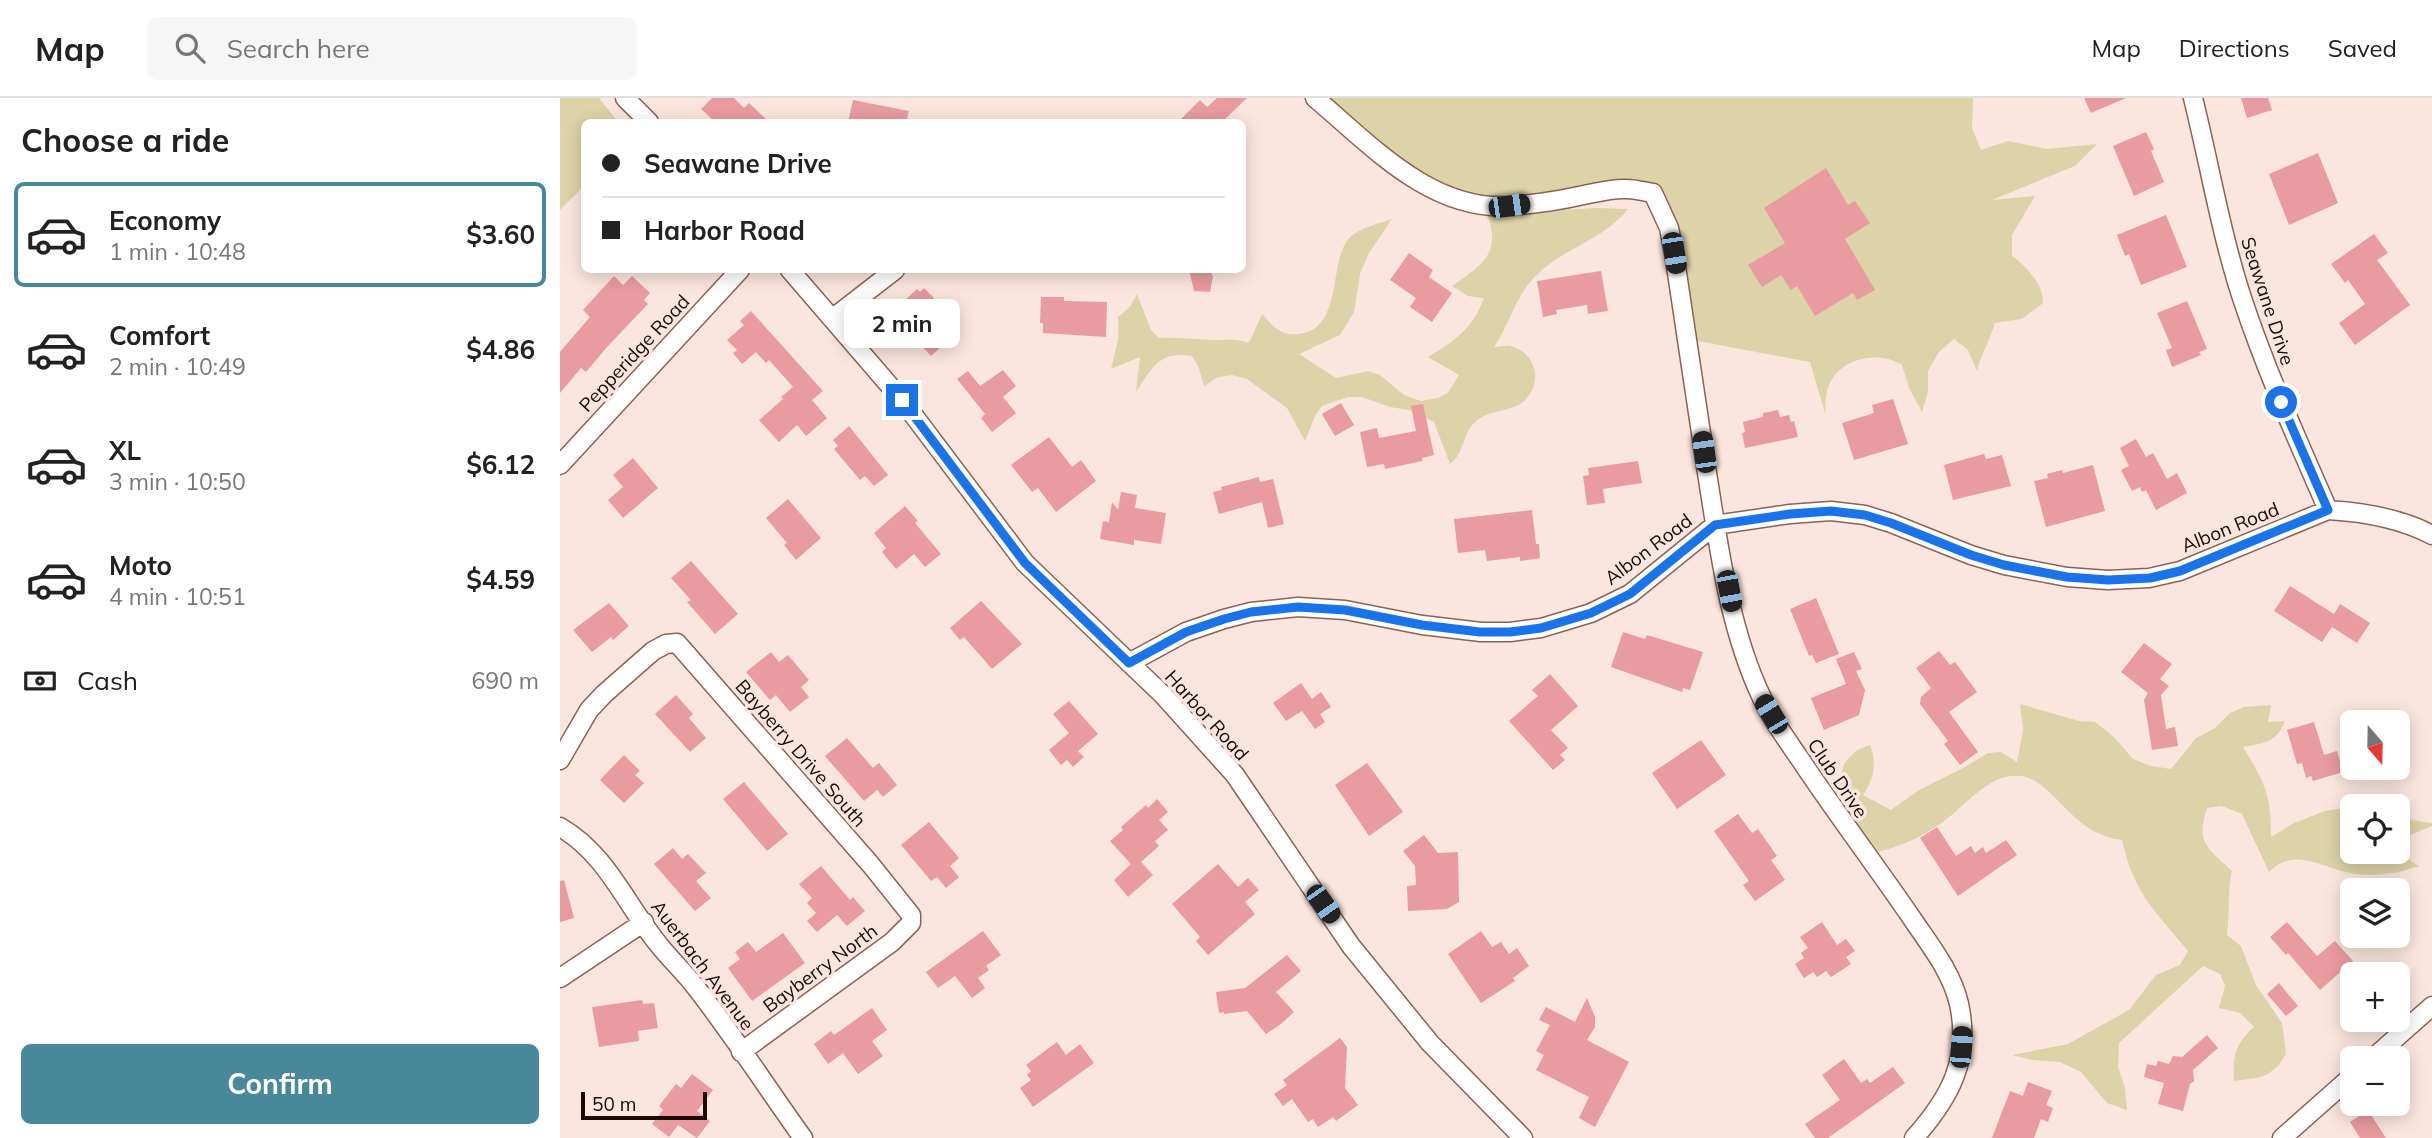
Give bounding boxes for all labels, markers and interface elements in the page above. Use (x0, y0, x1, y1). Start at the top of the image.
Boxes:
search box (147, 17, 637, 80)
text: Map (35, 28, 105, 69)
icon: search (171, 29, 209, 67)
text: Search here (227, 32, 370, 65)
text: Map (2091, 33, 2141, 63)
text: Directions (2179, 33, 2290, 63)
text: Saved (2328, 33, 2397, 63)
text: Choose a ride (21, 120, 229, 160)
text: Seawane Drive (644, 147, 832, 180)
car (1487, 193, 1532, 219)
icon: car (25, 203, 88, 266)
text: Economy (109, 204, 221, 237)
text: Harbor Road (644, 214, 805, 247)
text: $3.60 (466, 218, 535, 251)
car (1661, 231, 1688, 275)
street label: Seawane Drive (2236, 234, 2300, 368)
text: 1 min · 10:48 (109, 237, 246, 266)
street label: Pepperidge Road (574, 289, 694, 417)
callout: 2 min (844, 299, 960, 348)
text: 2 min (872, 309, 932, 338)
icon: car (25, 318, 88, 381)
text: Comfort (109, 319, 210, 352)
text: $4.86 (466, 333, 535, 366)
text: 2 min · 10:49 (109, 352, 246, 381)
route end (886, 384, 918, 416)
route start (2265, 386, 2297, 418)
car (1691, 430, 1718, 474)
icon: car (25, 433, 88, 496)
text: XL (109, 434, 141, 467)
text: $6.12 (466, 448, 535, 481)
text: 3 min · 10:50 (109, 467, 246, 496)
street label: Albon Road (2178, 497, 2282, 557)
street label: Albon Road (1599, 508, 1697, 590)
icon: car (25, 548, 88, 611)
text: Moto (109, 549, 172, 582)
text: $4.59 (466, 563, 535, 596)
car (1715, 568, 1744, 614)
text: 4 min · 10:51 (109, 582, 246, 611)
icon: cash (21, 662, 59, 700)
text: Cash (77, 664, 138, 697)
street label: Harbor Road (1160, 665, 1254, 765)
text: 690 m (471, 666, 539, 695)
street label: Bayberry Drive South (730, 674, 872, 832)
car (1752, 691, 1791, 737)
north arrow (2340, 710, 2410, 780)
map controls (2340, 710, 2410, 1116)
street label: Club Drive (1803, 734, 1873, 822)
button: locate (2340, 794, 2410, 864)
button: layers (2340, 878, 2410, 948)
car (1303, 881, 1344, 927)
street label: Auerbach Avenue (646, 895, 760, 1035)
street label: Bayberry North (758, 918, 882, 1018)
button: + (2340, 962, 2410, 1032)
car (1950, 1025, 1973, 1069)
button: Confirm (21, 1044, 539, 1124)
button: − (2340, 1046, 2410, 1116)
scale bar (581, 1089, 707, 1121)
text: 50 m (592, 1092, 636, 1116)

